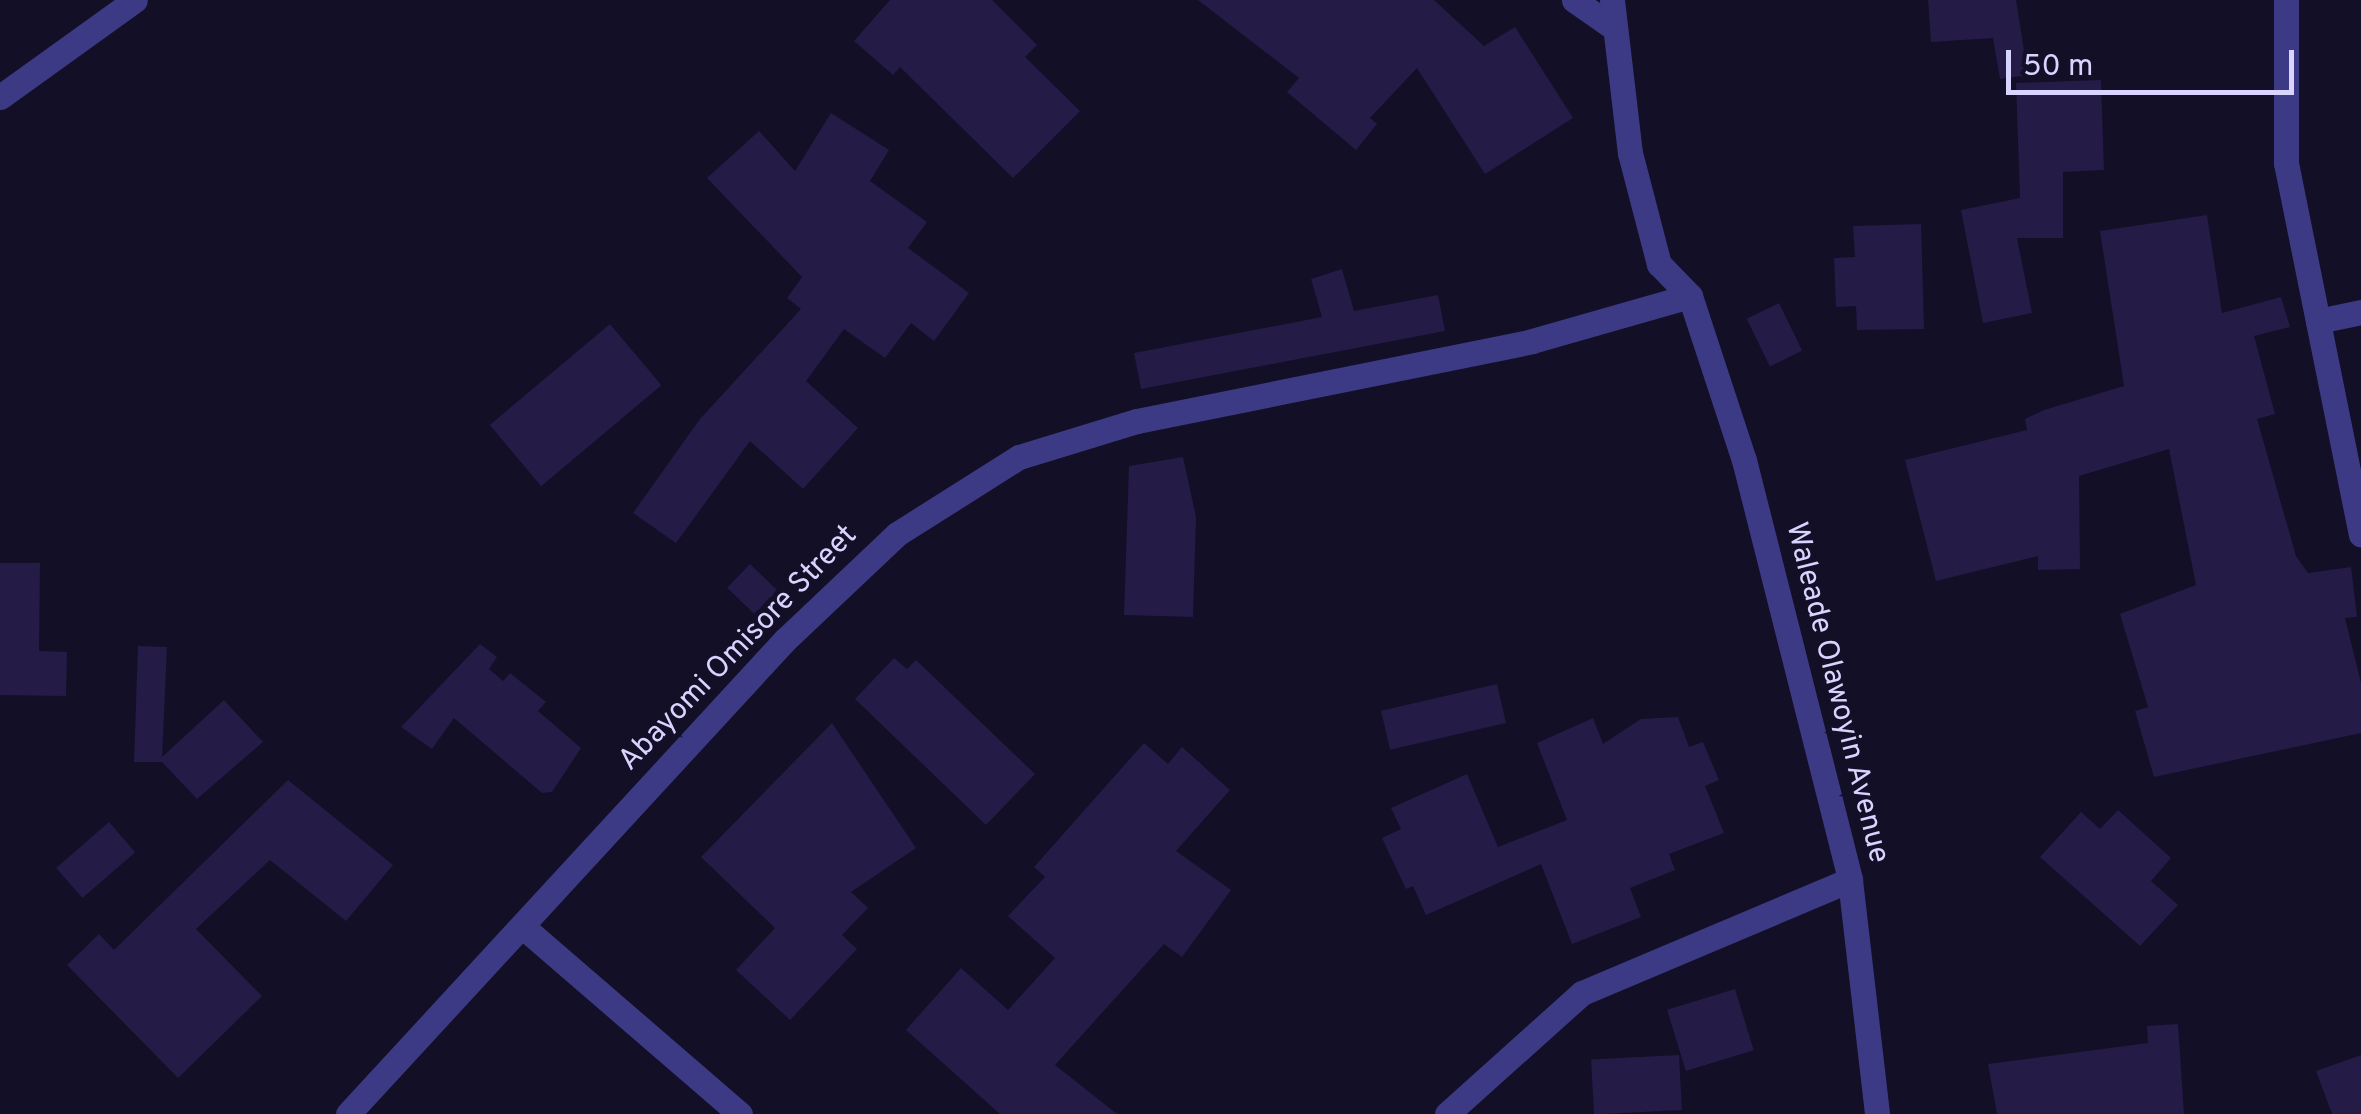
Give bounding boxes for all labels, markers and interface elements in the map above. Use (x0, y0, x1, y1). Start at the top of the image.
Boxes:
scale bar (2011, 30, 2298, 92)
text: 50 m (2023, 49, 2093, 86)
street label: Waleade Olawoyin Avenue (1776, 518, 1896, 868)
street label: Abayomi Omisore Street (612, 519, 866, 779)

